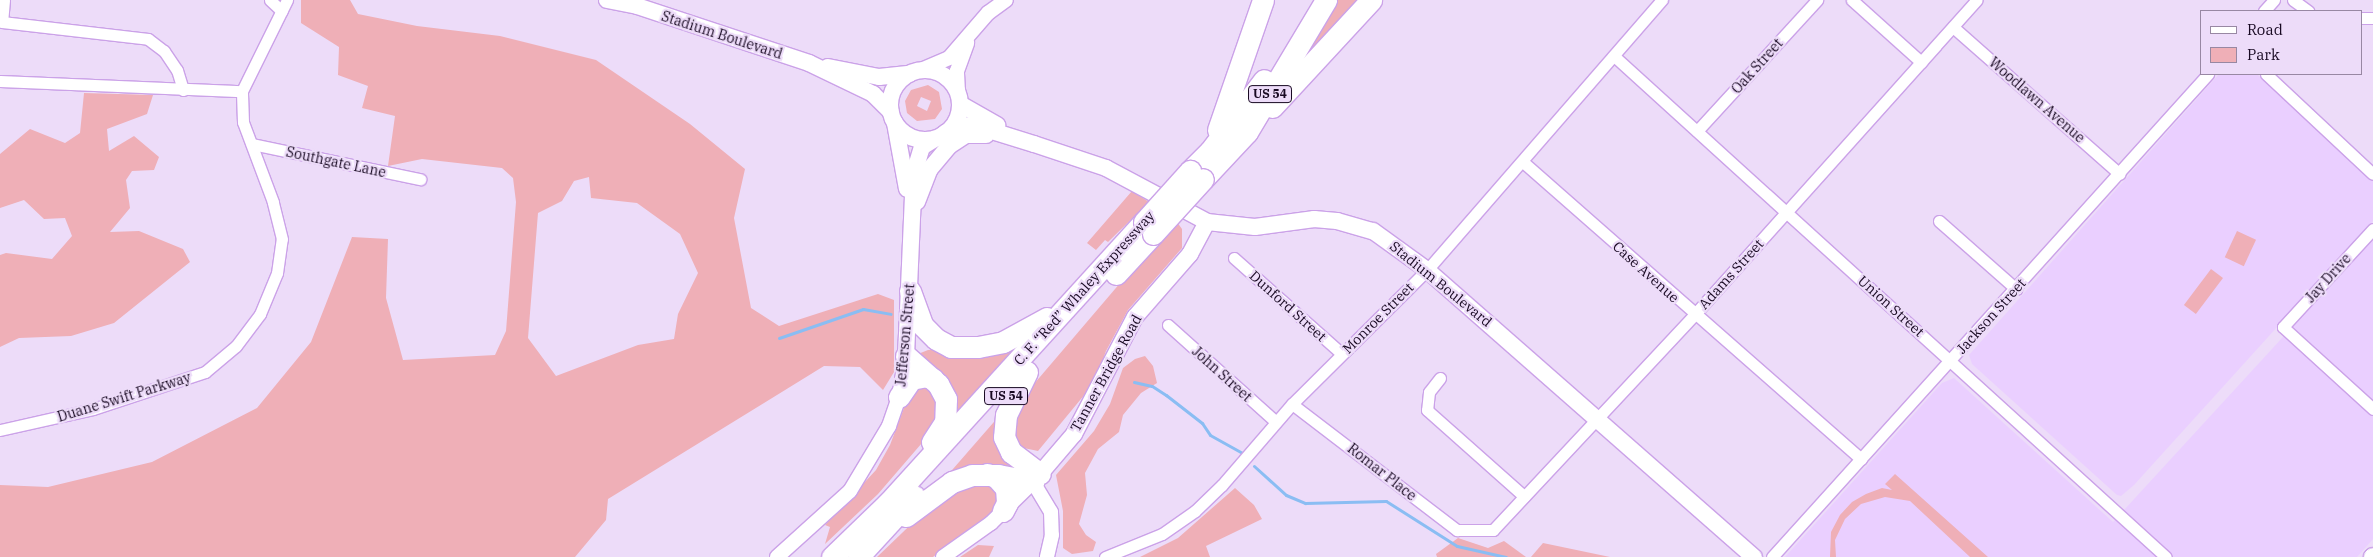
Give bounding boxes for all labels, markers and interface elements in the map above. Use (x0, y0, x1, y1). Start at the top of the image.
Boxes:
street label: Stadium Boulevard (659, 7, 785, 63)
legend (2200, 10, 2363, 75)
text: Road (2247, 20, 2283, 39)
street label: Oak Street (1728, 35, 1786, 97)
text: Park (2247, 45, 2280, 64)
street label: Woodlawn Avenue (1986, 54, 2088, 146)
road number: US 54 (1248, 85, 1292, 104)
street label: Southgate Lane (285, 143, 387, 181)
street label: C. F. “Red” Whaley Expressway (1010, 207, 1158, 369)
street label: Adams Street (1695, 236, 1767, 312)
street label: Stadium Boulevard (1387, 238, 1495, 330)
street label: Case Avenue (1609, 238, 1683, 306)
street label: Jay Drive (2302, 250, 2354, 306)
street label: Dunford Street (1246, 267, 1330, 345)
street label: Union Street (1855, 272, 1927, 340)
street label: Jackson Street (1953, 275, 2029, 357)
street label: Monroe Street (1339, 279, 1417, 357)
street label: Jefferson Street (892, 283, 918, 387)
street label: Tanner Bridge Road (1067, 312, 1145, 434)
street label: John Street (1189, 343, 1255, 405)
street label: Duane Swift Parkway (55, 369, 193, 425)
road number: US 54 (984, 386, 1028, 406)
street label: Romar Place (1344, 440, 1420, 504)

